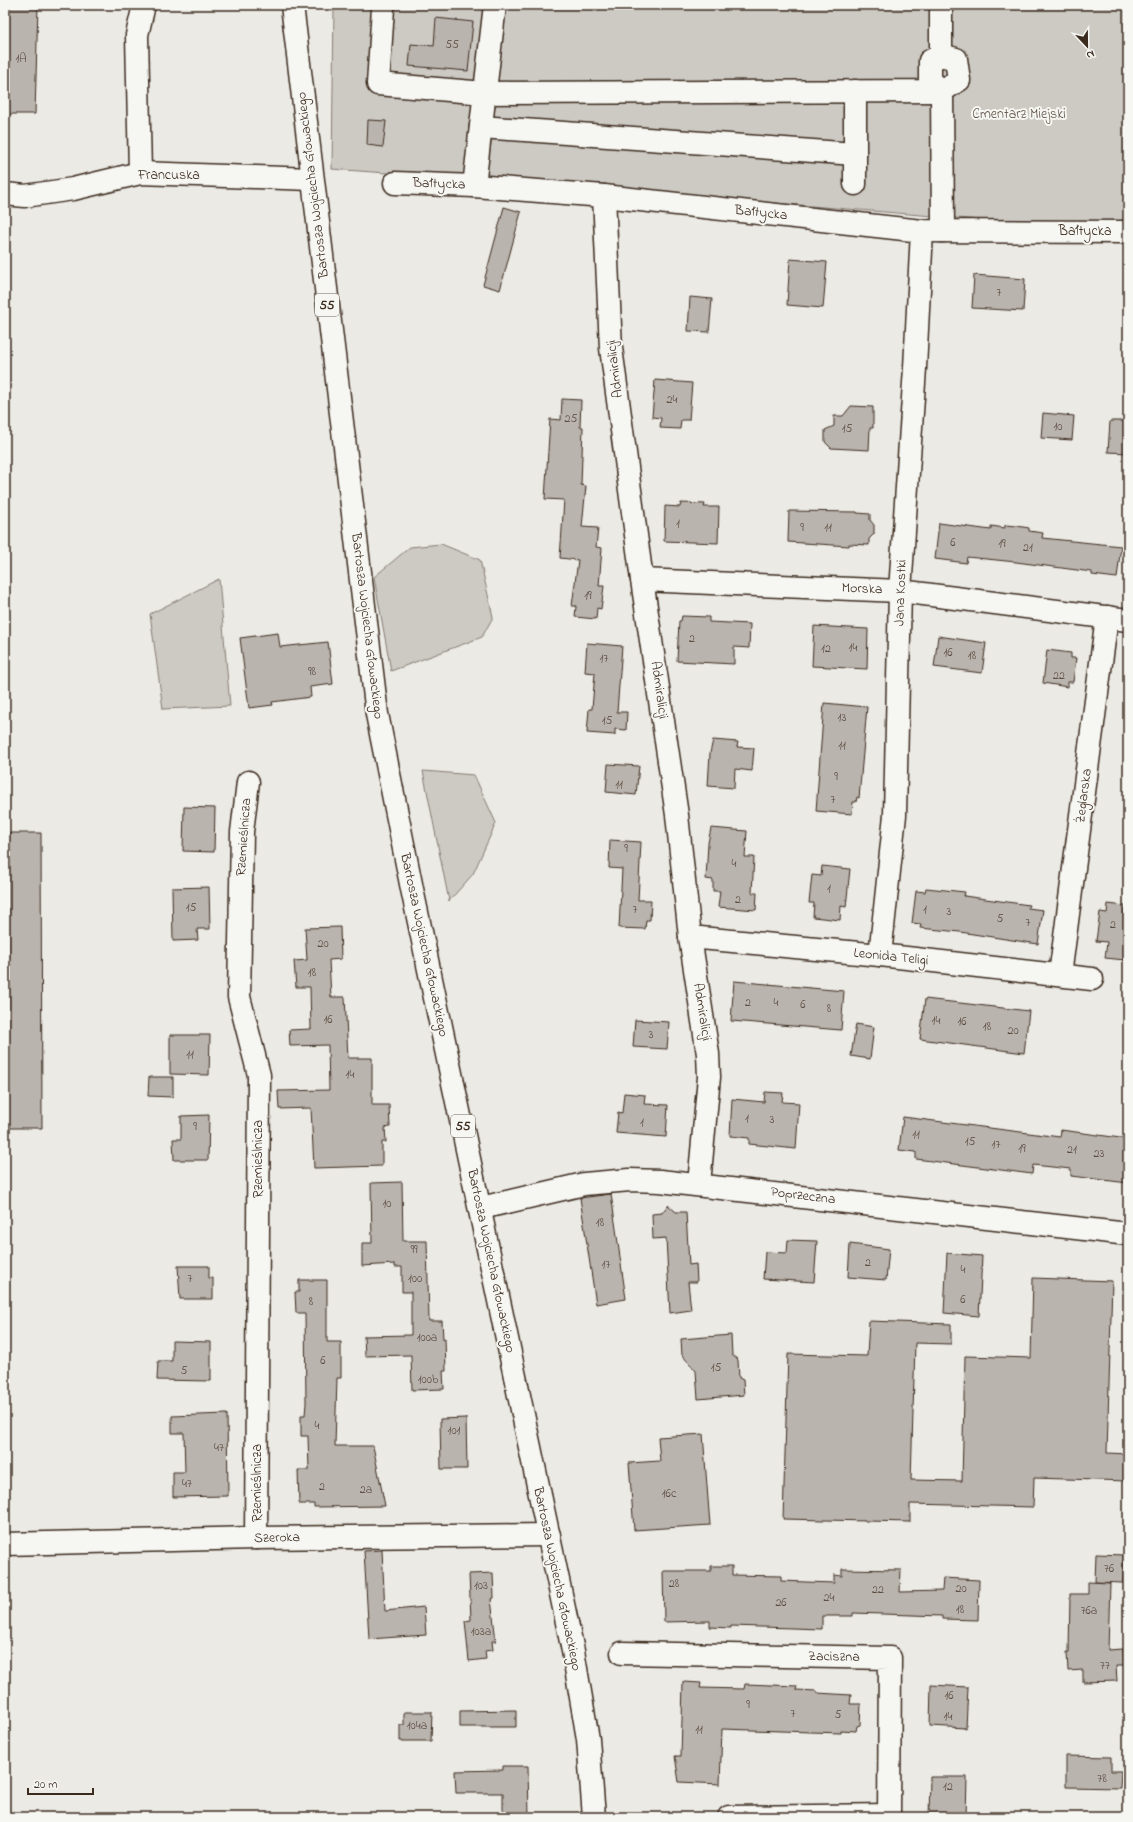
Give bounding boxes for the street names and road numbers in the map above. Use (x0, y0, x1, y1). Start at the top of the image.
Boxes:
street label: Bartosza Wojciecha Głowackiego (291, 90, 336, 280)
street label: Francuska (137, 165, 200, 186)
street label: Bałtycka (411, 173, 466, 196)
street label: Bałtycka (732, 200, 788, 227)
street label: Bałtycka (1058, 221, 1111, 243)
road number: 55 (315, 294, 339, 316)
street label: Admiralicji (601, 339, 629, 399)
street label: Bartosza Wojciecha Głowackiego (344, 531, 389, 721)
street label: Jana Kostki (889, 559, 913, 627)
street label: Morska (841, 578, 883, 600)
street label: Admiralicji (645, 660, 673, 720)
street label: Żeglarska (1070, 767, 1099, 825)
street label: Rzemieślnicza (231, 797, 257, 877)
street label: Bartosza Wojciecha Głowackiego (393, 850, 454, 1039)
street label: Leonida Teligi (852, 943, 929, 972)
street label: Admiralicji (687, 982, 717, 1042)
road number: 55 (451, 1115, 475, 1137)
street label: Rzemieślnicza (248, 1120, 269, 1198)
street label: Bartosza Wojciecha Głowackiego (460, 1166, 521, 1355)
street label: Poprzeczna (769, 1182, 837, 1210)
street label: Rzemieślnicza (247, 1444, 268, 1522)
street label: Bartosza Wojciecha Głowackiego (526, 1484, 587, 1673)
street label: Szeroka (254, 1527, 300, 1549)
street label: Zaciszna (808, 1646, 860, 1668)

